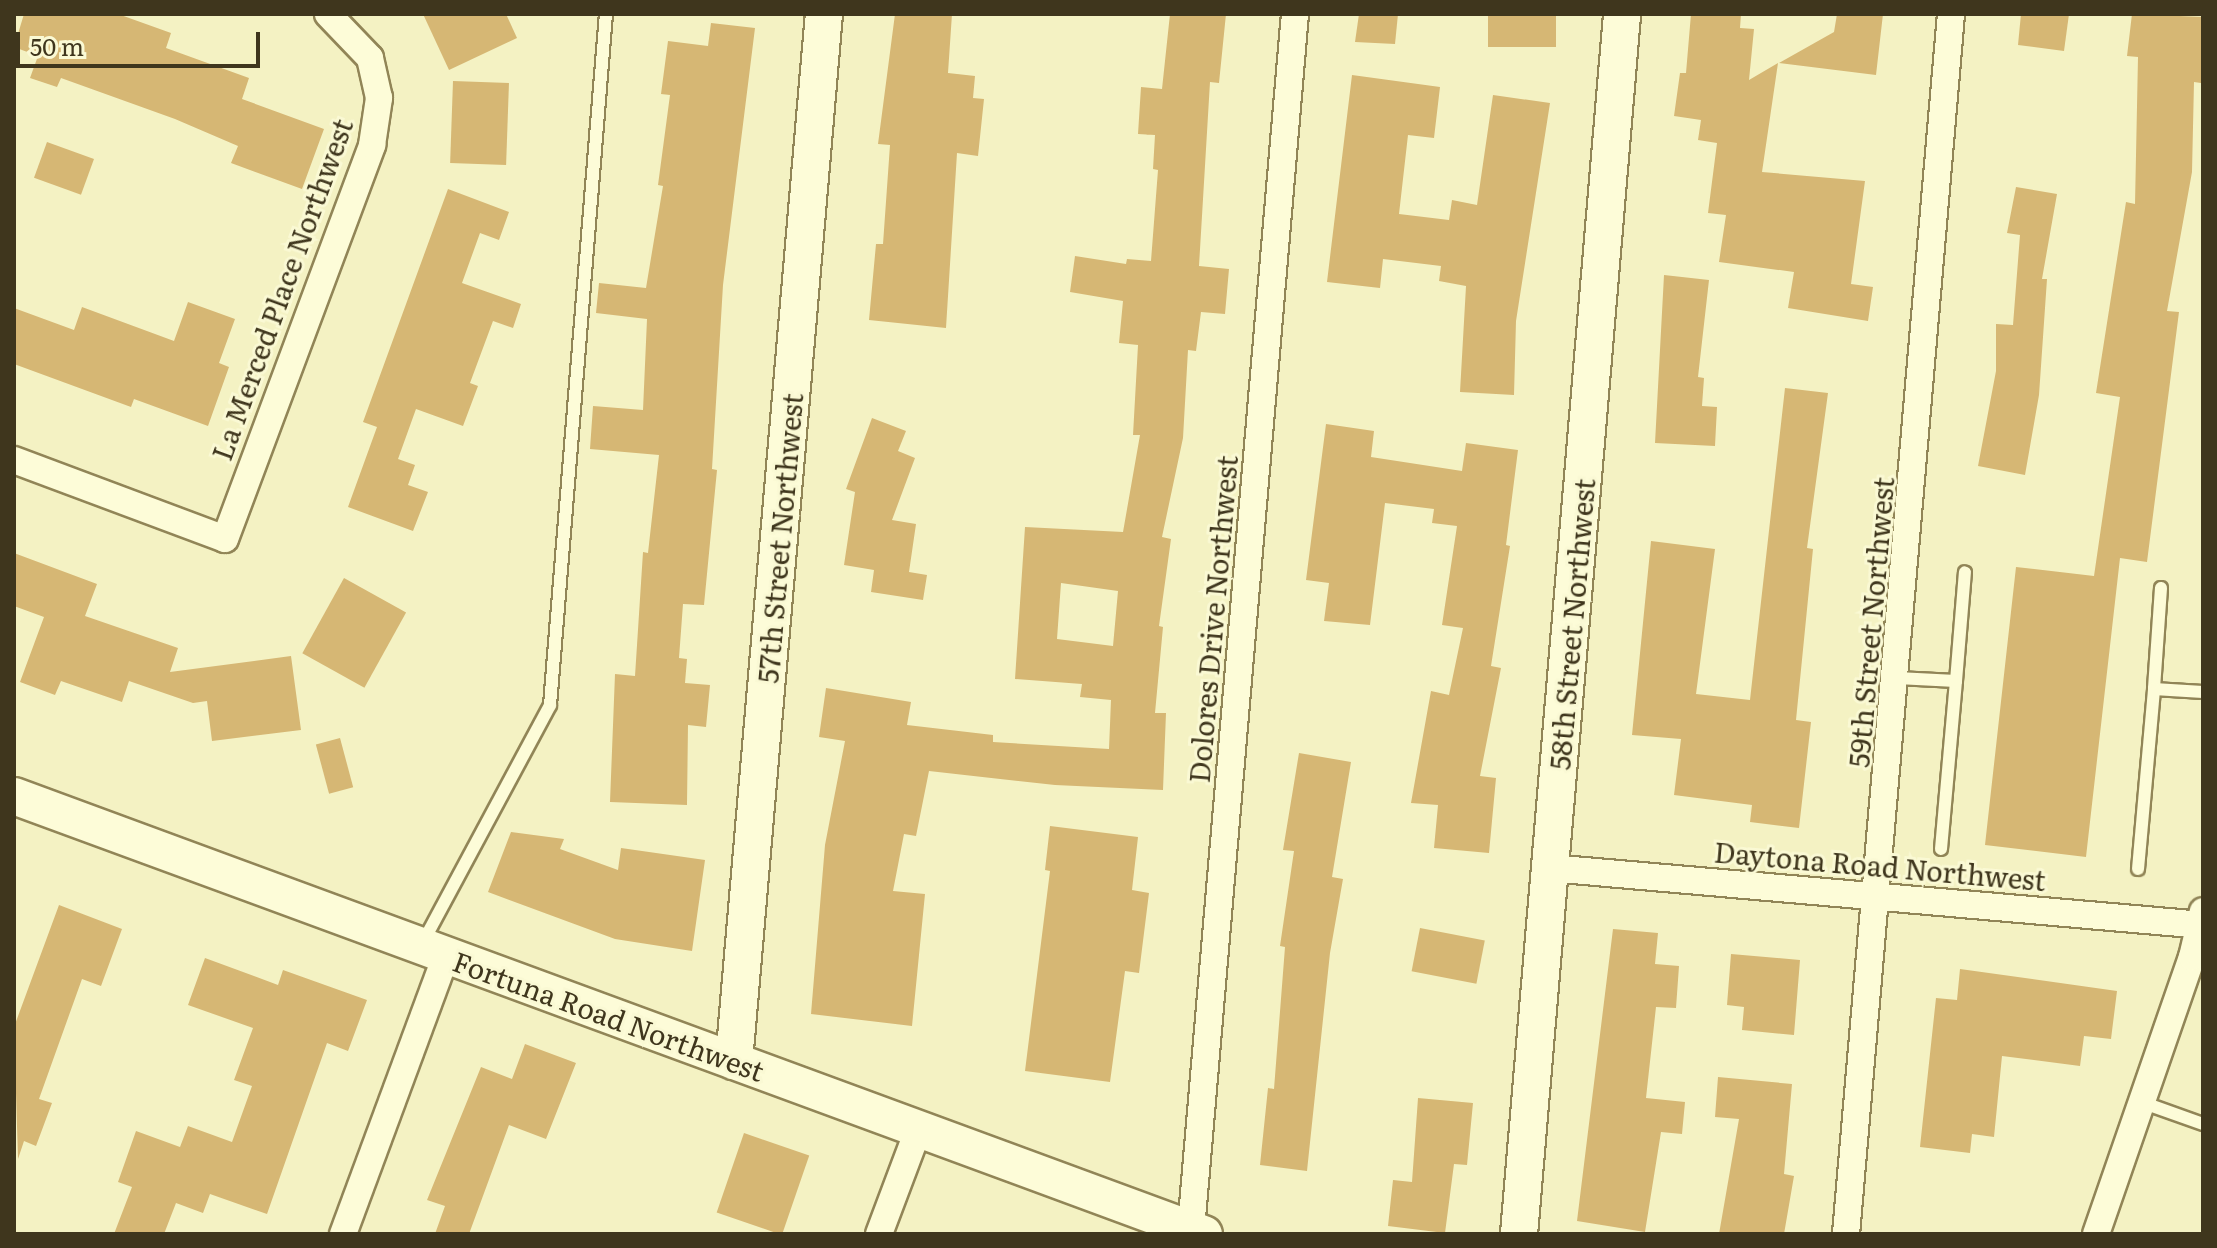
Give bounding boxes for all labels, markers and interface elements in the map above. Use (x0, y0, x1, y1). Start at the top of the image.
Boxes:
scale bar (20, 16, 264, 66)
text: 50 m (30, 28, 84, 63)
street label: La Merced Place Northwest (203, 114, 359, 464)
street label: 57th Street Northwest (750, 392, 808, 684)
street label: Dolores Drive Northwest (1181, 454, 1243, 784)
street label: 59th Street Northwest (1841, 475, 1899, 769)
street label: 58th Street Northwest (1542, 477, 1600, 771)
street label: Daytona Road Northwest (1713, 834, 2047, 896)
street label: Fortuna Road Northwest (449, 943, 769, 1087)

